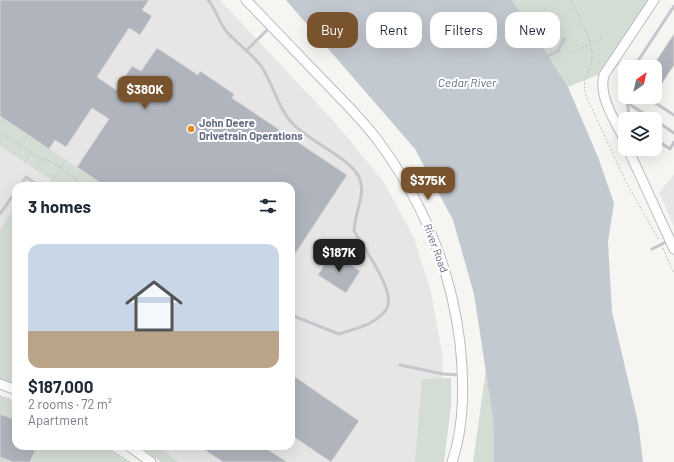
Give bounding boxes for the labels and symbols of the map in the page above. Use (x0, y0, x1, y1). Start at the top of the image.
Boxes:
north arrow (618, 60, 662, 104)
water label: Cedar River (438, 75, 497, 89)
pin: $380K (117, 76, 173, 110)
place label: John Deere Drivetrain Operations (199, 116, 303, 142)
marker: John Deere Drivetrain Operations (186, 124, 196, 134)
pin: $375K (400, 167, 456, 201)
street label: River Road (422, 222, 451, 274)
pin: $187K (311, 239, 367, 273)

